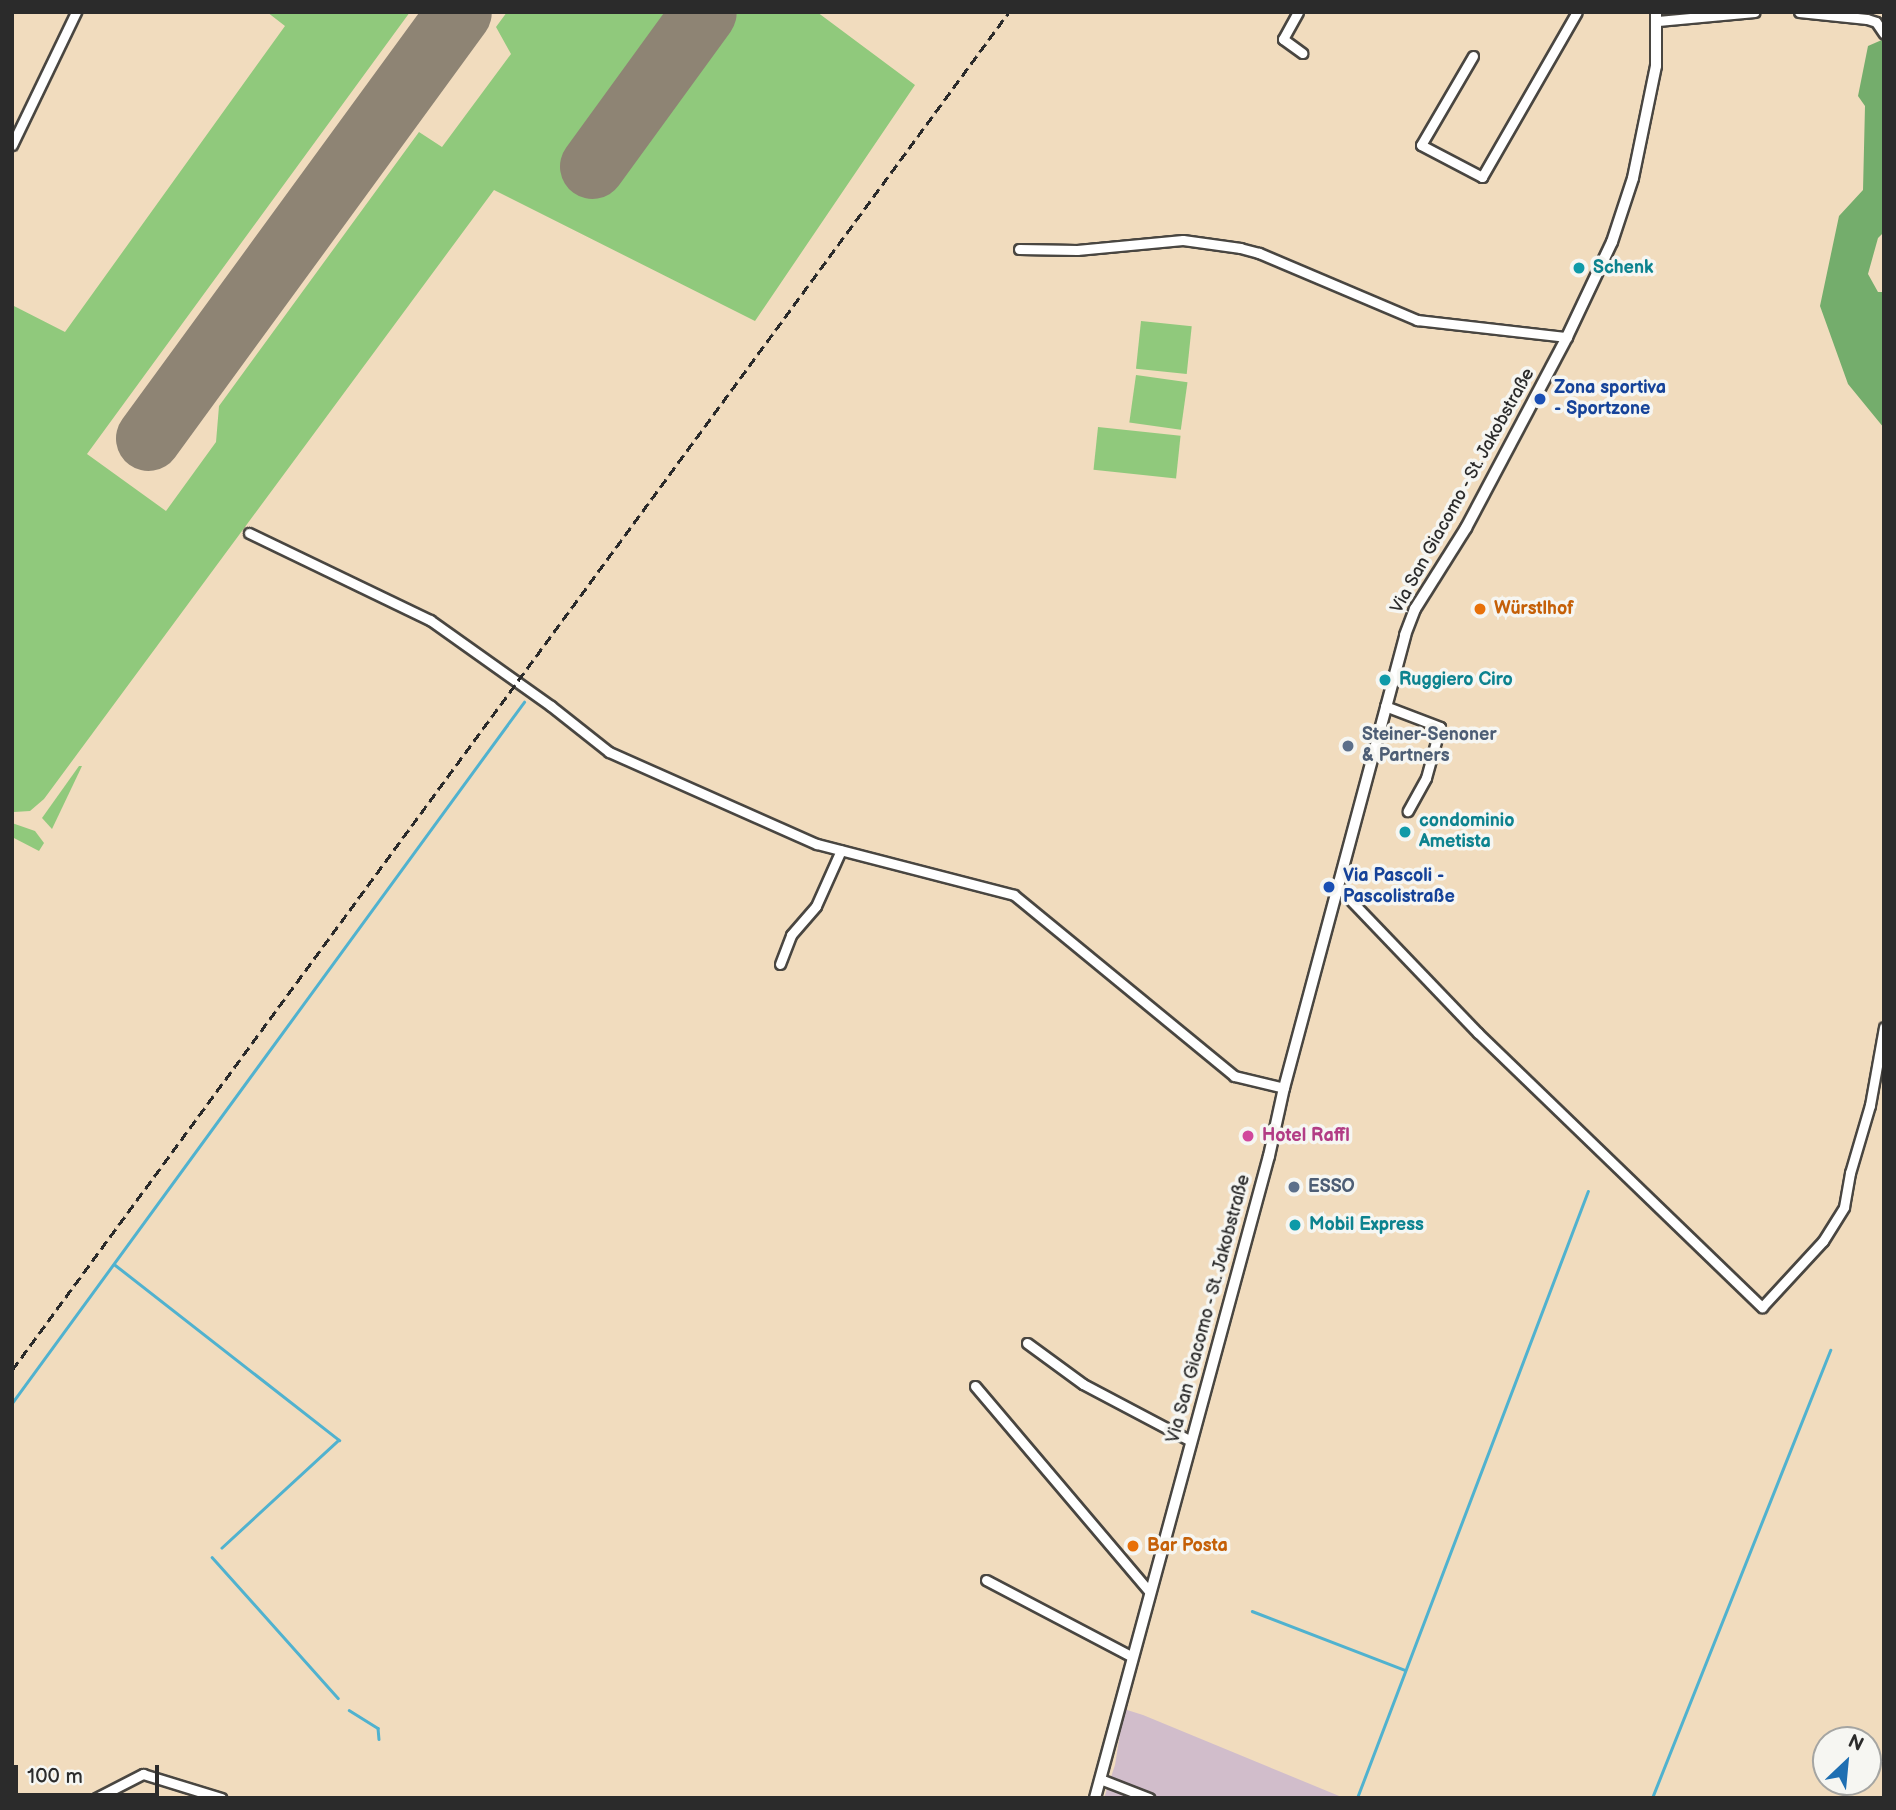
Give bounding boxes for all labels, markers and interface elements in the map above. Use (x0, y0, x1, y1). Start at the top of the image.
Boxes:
place label: Schenk (1593, 257, 1653, 279)
marker: Schenk (1571, 260, 1587, 276)
street label: Via San Giacomo - St. Jakobstraße (1386, 363, 1540, 619)
place label: Zona sportiva - Sportzone (1554, 378, 1666, 420)
marker: Zona sportiva - Sportzone (1532, 391, 1548, 407)
place label: Würstlhof (1494, 598, 1574, 620)
marker: Würstlhof (1472, 601, 1488, 617)
place label: Ruggiero Ciro (1399, 669, 1513, 691)
marker: Ruggiero Ciro (1377, 672, 1393, 688)
place label: Steiner-Senoner & Partners (1362, 725, 1497, 768)
marker: Steiner-Senoner & Partners (1340, 738, 1356, 754)
place label: condominio Ametista (1419, 811, 1514, 854)
marker: condominio Ametista (1397, 824, 1413, 840)
place label: Via Pascoli - Pascolistraße (1343, 866, 1455, 908)
marker: Via Pascoli - Pascolistraße (1321, 879, 1337, 895)
place label: Hotel Raffl (1262, 1125, 1350, 1147)
marker: Hotel Raffl (1240, 1128, 1256, 1144)
street label: Via San Giacomo - St. Jakobstraße (1162, 1171, 1256, 1447)
place label: ESSO (1308, 1176, 1355, 1198)
marker: ESSO (1286, 1179, 1302, 1195)
place label: Mobil Express (1309, 1214, 1424, 1236)
marker: Mobil Express (1287, 1217, 1303, 1233)
place label: Bar Posta (1147, 1535, 1228, 1557)
marker: Bar Posta (1125, 1538, 1141, 1554)
north arrow (1812, 1726, 1882, 1796)
text: N (1844, 1730, 1867, 1757)
scale bar (18, 1750, 163, 1794)
text: 100 m (27, 1764, 83, 1789)

